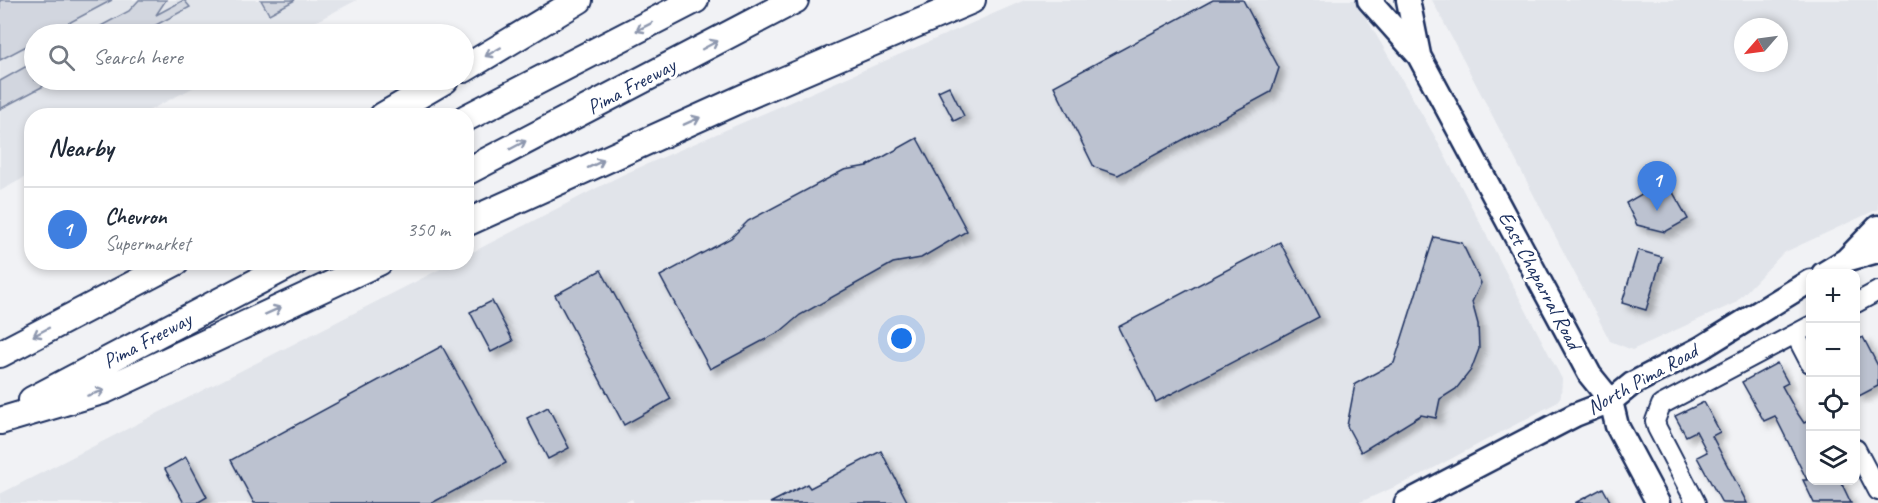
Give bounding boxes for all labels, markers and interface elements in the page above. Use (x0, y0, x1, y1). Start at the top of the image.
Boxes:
north arrow (1734, 18, 1788, 72)
one-way arrow (635, 22, 653, 33)
search box (24, 24, 474, 90)
one-way arrow (700, 39, 718, 50)
icon: search (45, 41, 78, 74)
text: Search here (93, 43, 183, 71)
one-way arrow (484, 46, 501, 58)
street label: Pima Freeway (582, 51, 681, 120)
one-way arrow (682, 114, 700, 126)
text: Nearby (48, 131, 113, 164)
one-way arrow (509, 139, 527, 150)
one-way arrow (587, 157, 605, 169)
pin: 1 (1638, 162, 1676, 211)
text: Chevron (105, 203, 167, 231)
street label: East Chaparral Road (1493, 207, 1589, 357)
text: 1 (63, 217, 72, 242)
text: 350 m (407, 217, 450, 242)
text: Supermarket (105, 231, 190, 256)
map controls (1806, 269, 1860, 485)
button: + (1806, 269, 1860, 323)
one-way arrow (264, 304, 282, 315)
street label: Pima Freeway (98, 305, 197, 374)
button: − (1806, 323, 1860, 377)
your location (887, 324, 916, 353)
one-way arrow (33, 326, 50, 338)
street label: North Pima Road (1582, 336, 1705, 420)
button: locate (1806, 377, 1860, 431)
one-way arrow (86, 387, 105, 398)
button: layers (1806, 431, 1860, 485)

